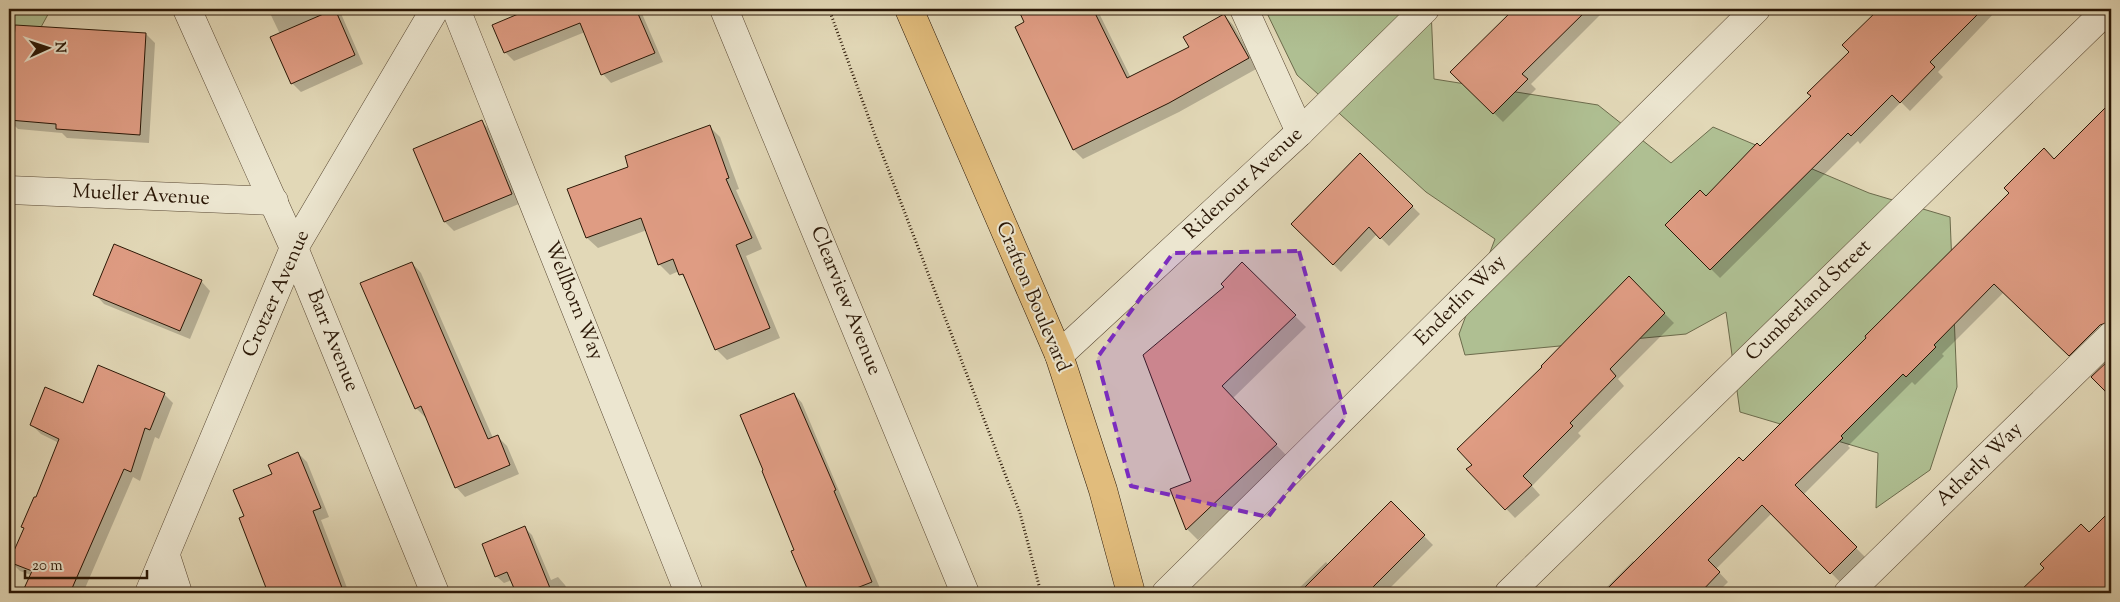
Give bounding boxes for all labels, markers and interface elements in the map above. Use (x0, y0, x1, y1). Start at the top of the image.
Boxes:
north arrow (22, 22, 72, 72)
text: N (49, 41, 69, 54)
street label: Ridenour Avenue (1178, 121, 1310, 247)
street label: Mueller Avenue (71, 178, 211, 214)
street label: Crafton Boulevard (987, 217, 1077, 377)
street label: Clearview Avenue (802, 222, 888, 380)
street label: Crotzer Avenue (236, 226, 318, 362)
street label: Cumberland Street (1740, 233, 1879, 369)
street label: Wellborn Way (536, 237, 610, 365)
street label: Enderlin Way (1409, 249, 1513, 353)
street label: Barr Avenue (298, 286, 366, 396)
street label: Atherly Way (1930, 416, 2030, 514)
scale bar (25, 547, 148, 579)
text: 20 m (32, 556, 63, 577)

